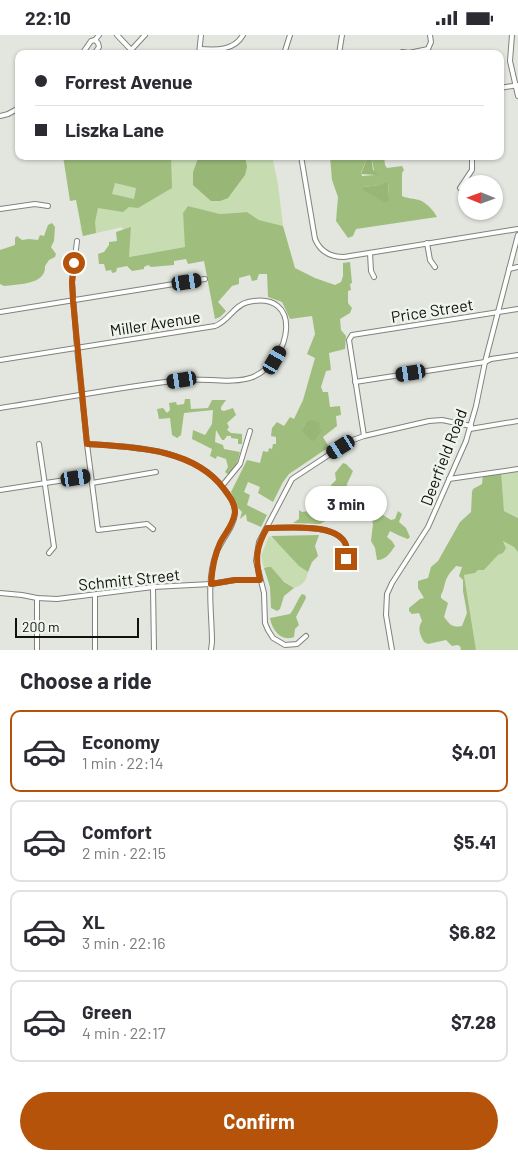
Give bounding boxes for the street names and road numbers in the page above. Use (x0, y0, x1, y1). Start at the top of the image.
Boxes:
street label: Price Street (389, 294, 475, 326)
street label: Miller Avenue (108, 306, 202, 340)
street label: Deerfield Road (416, 406, 470, 508)
street label: Schmitt Street (77, 564, 181, 594)

